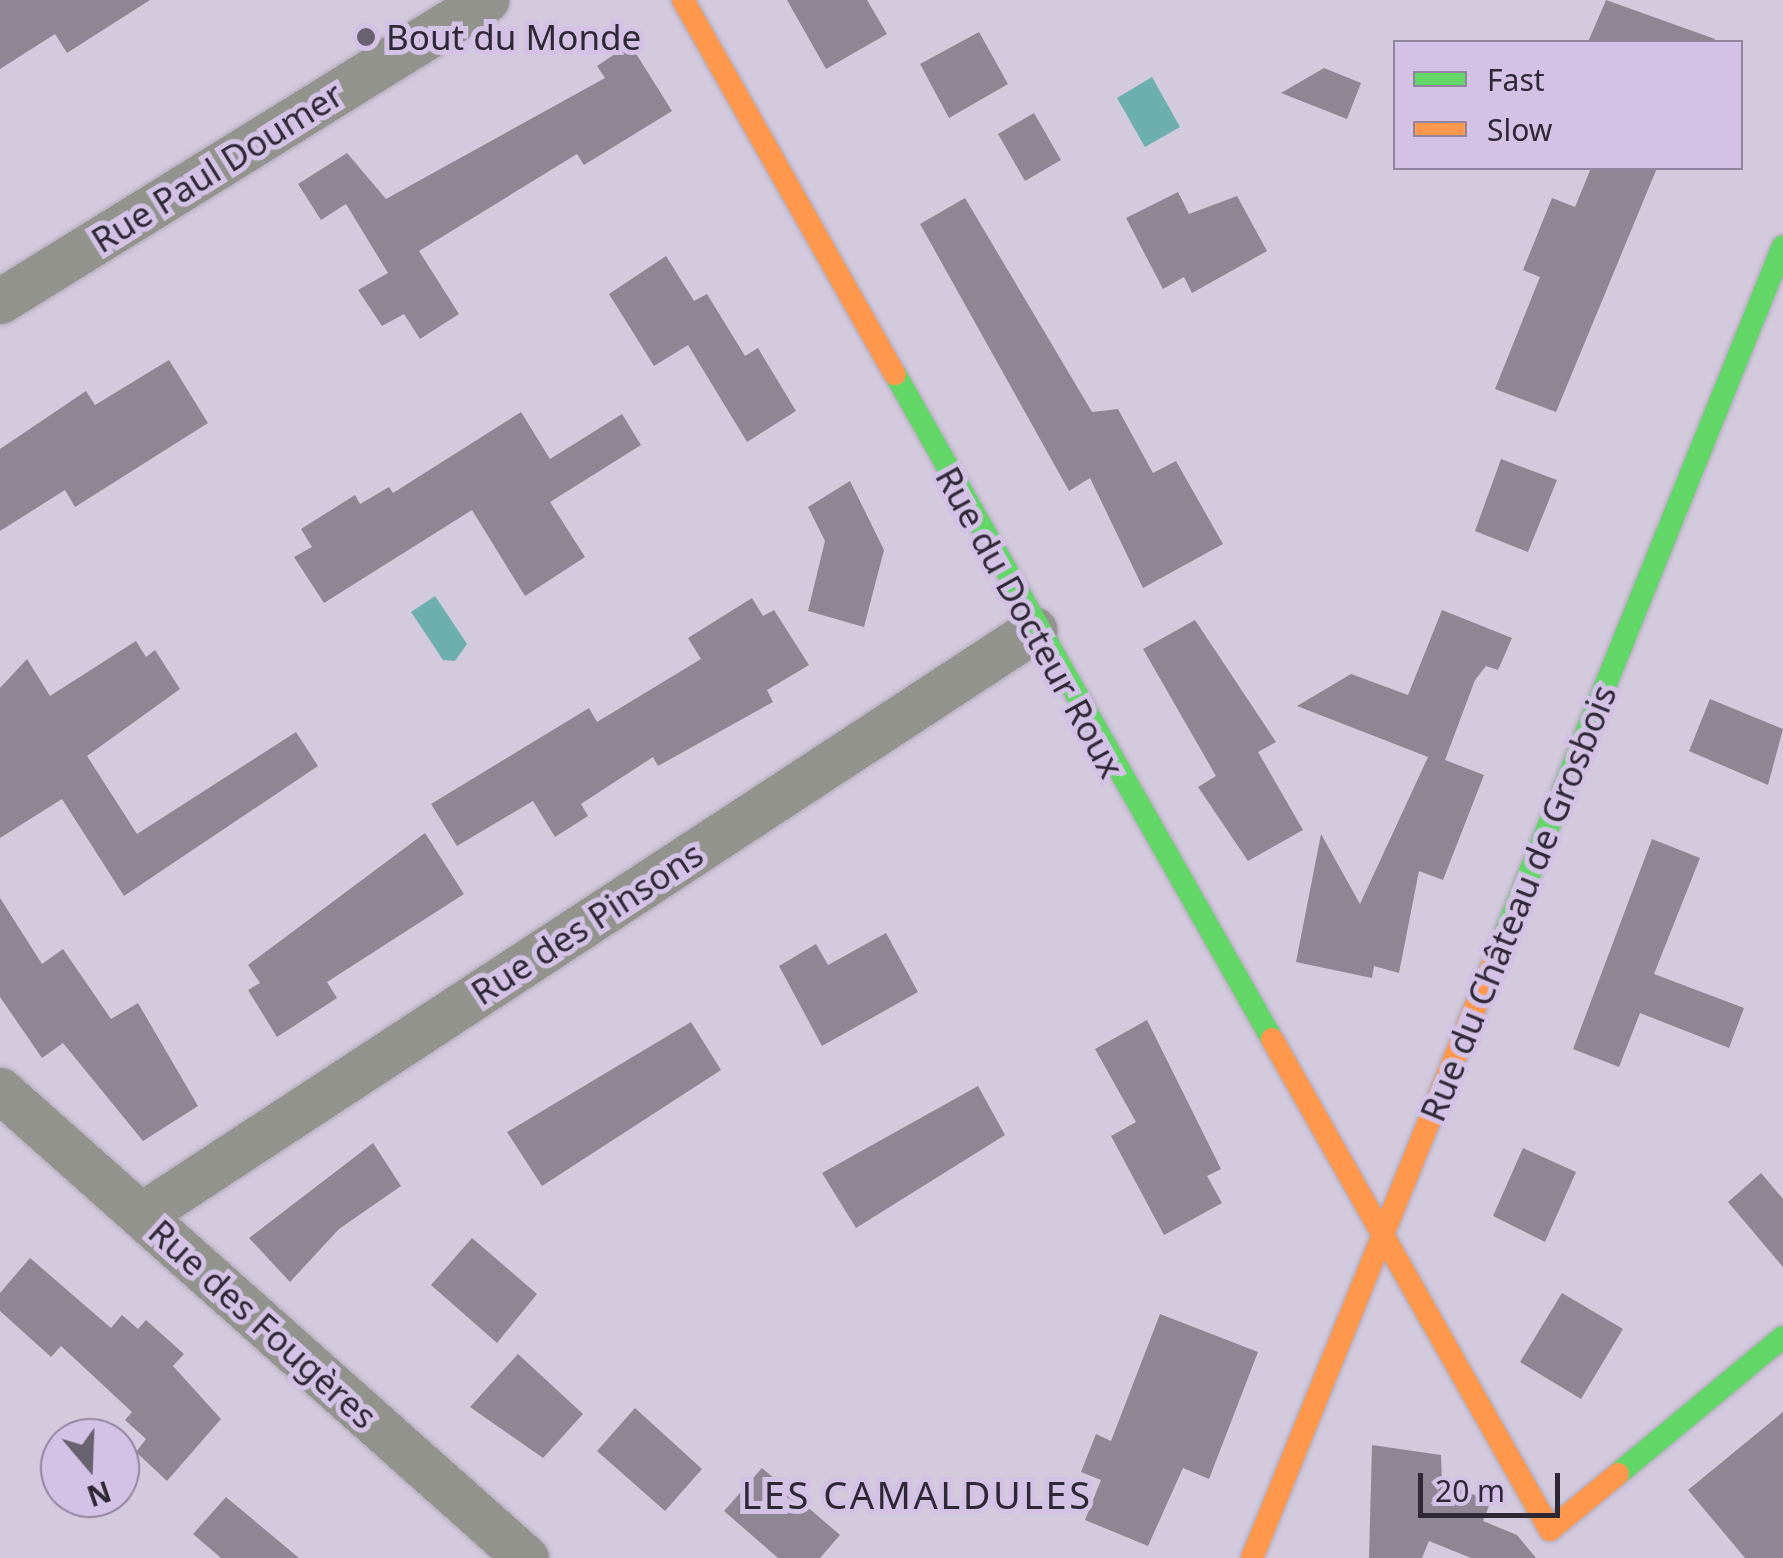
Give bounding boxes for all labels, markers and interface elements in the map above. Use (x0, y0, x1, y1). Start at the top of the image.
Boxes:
place label: Bout du Monde (386, 16, 641, 58)
marker: Bout du Monde (355, 26, 377, 48)
legend (1393, 40, 1743, 170)
text: Fast (1487, 59, 1545, 100)
street label: Rue Paul Doumer (84, 73, 350, 261)
text: Slow (1487, 109, 1552, 150)
street label: Rue du Docteur Roux (927, 459, 1133, 785)
street label: Rue du Château de Grosbois (1411, 679, 1625, 1127)
street label: Rue des Pinsons (463, 833, 711, 1013)
street label: Rue des Fougères (140, 1211, 386, 1437)
north arrow (40, 1418, 140, 1518)
scale bar (1423, 1453, 1566, 1515)
text: 20 m (1435, 1470, 1505, 1511)
district label: LES CAMALDULES (741, 1472, 1093, 1518)
text: N (82, 1473, 116, 1516)

